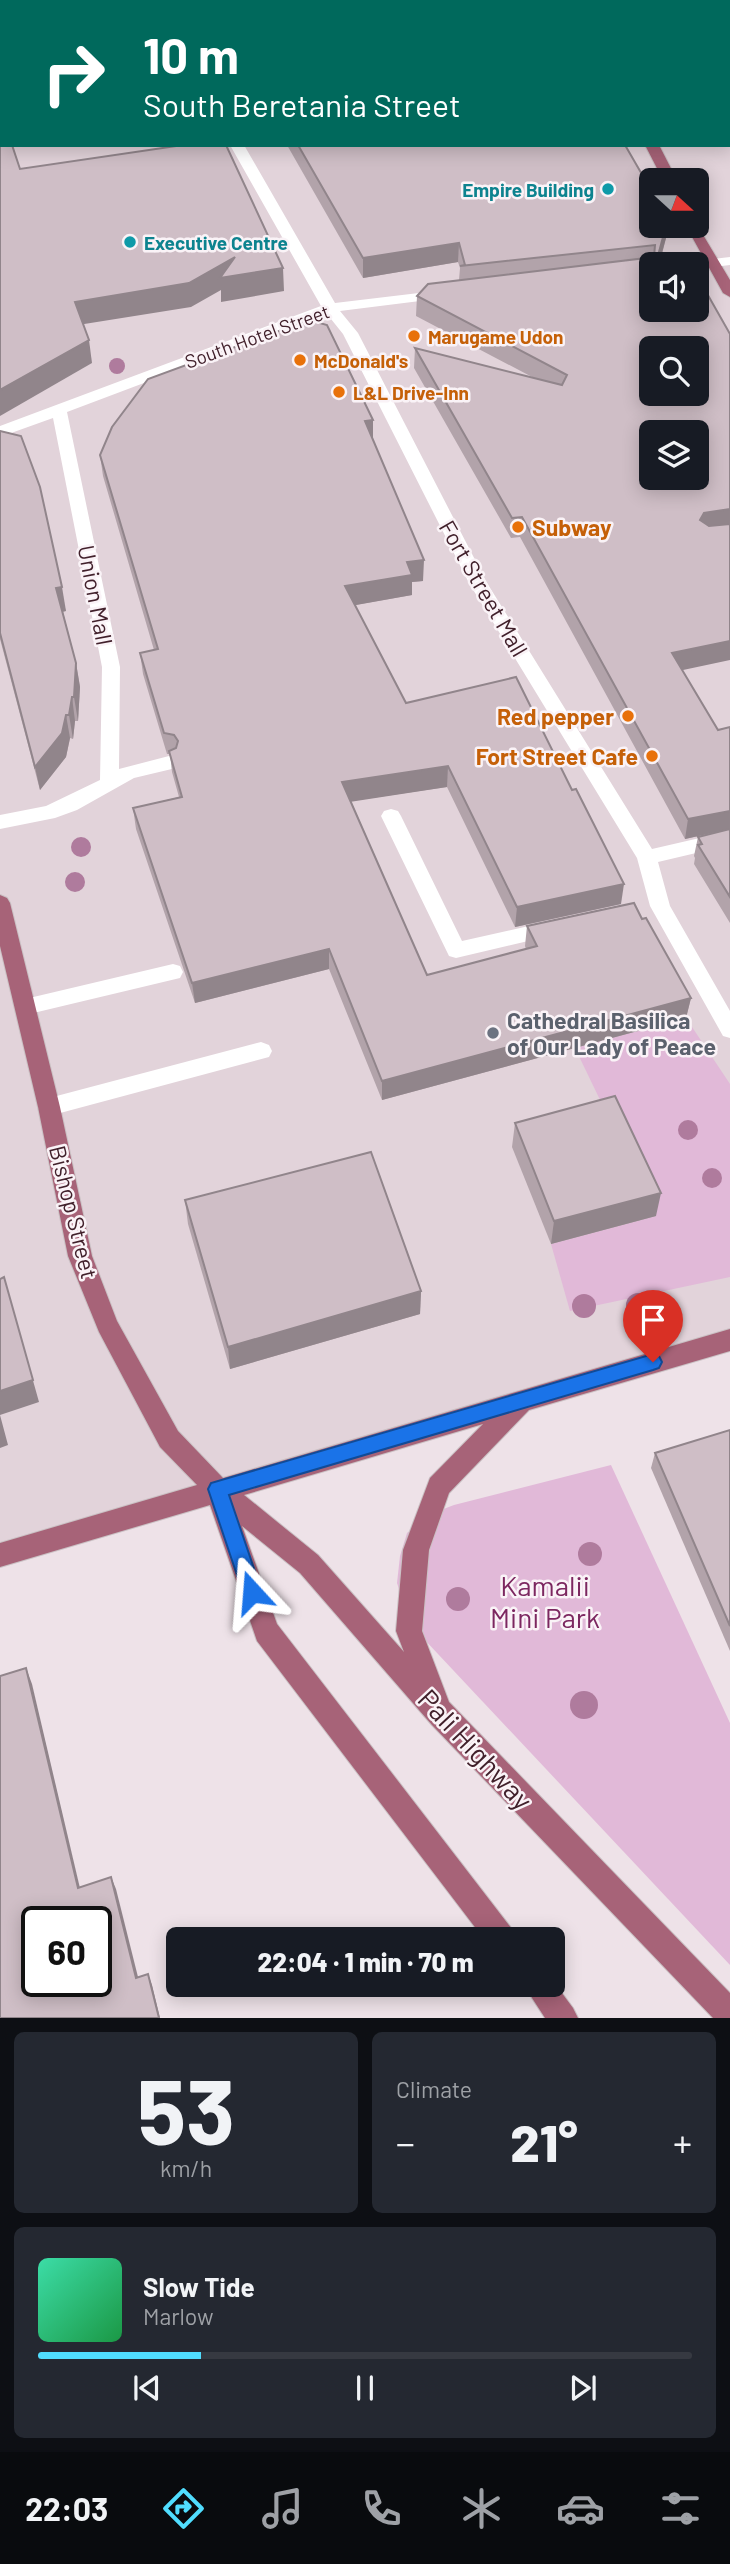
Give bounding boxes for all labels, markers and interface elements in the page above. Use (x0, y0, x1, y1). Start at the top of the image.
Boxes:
text: 10 m (143, 25, 239, 84)
icon: right (28, 28, 119, 119)
text: South Beretania Street (143, 85, 461, 123)
north arrow (639, 168, 709, 238)
map controls (639, 168, 709, 490)
place label: Empire Building (462, 178, 594, 201)
marker: Empire Building (600, 181, 616, 197)
place label: Executive Centre (144, 231, 288, 254)
marker: Executive Centre (122, 234, 138, 250)
button: sound (639, 252, 709, 322)
street label: South Hotel Street (182, 299, 332, 373)
place label: Marugame Udon (428, 325, 564, 348)
marker: Marugame Udon (406, 328, 422, 344)
button: search (639, 336, 709, 406)
place label: McDonald's (314, 349, 408, 372)
marker: McDonald's (292, 352, 308, 368)
place label: L&L Drive-Inn (353, 381, 469, 404)
marker: L&L Drive-Inn (331, 384, 347, 400)
button: layers (639, 420, 709, 490)
place label: Subway (532, 513, 612, 541)
street label: Fort Street Mall (434, 515, 534, 661)
marker: Subway (510, 519, 526, 535)
street label: Union Mall (73, 543, 119, 647)
place label: Red pepper (497, 702, 614, 730)
marker: Red pepper (620, 708, 636, 724)
place label: Fort Street Cafe (476, 742, 638, 770)
marker: Fort Street Cafe (644, 748, 660, 764)
place label: Cathedral Basilica of Our Lady of Peace (507, 1006, 716, 1060)
marker: Cathedral Basilica of Our Lady of Peace (485, 1025, 501, 1041)
street label: Bishop Street (44, 1143, 104, 1281)
pin (623, 1290, 683, 1362)
icon: arrive (634, 1301, 672, 1339)
position arrow (215, 1555, 289, 1629)
park label: Kamalii Mini Park (490, 1568, 600, 1634)
street label: Pali Highway (412, 1682, 540, 1816)
speed limit sign: 60 (21, 1906, 112, 1997)
text: 22:04 · 1 min · 70 m (258, 1946, 473, 1977)
text: 53 (137, 2054, 235, 2163)
text: Climate (396, 2075, 472, 2103)
text: 21° (510, 2110, 578, 2172)
text: − (396, 2119, 415, 2165)
text: + (673, 2119, 692, 2165)
text: km/h (160, 2154, 212, 2182)
text: Slow Tide (143, 2271, 255, 2302)
text: Marlow (143, 2302, 214, 2330)
icon: previous (128, 2369, 166, 2407)
icon: pause (346, 2369, 384, 2407)
icon: next (564, 2369, 602, 2407)
icon: directions (159, 2484, 208, 2533)
icon: music (258, 2484, 307, 2533)
icon: phone (357, 2484, 406, 2533)
icon: climate (457, 2484, 506, 2533)
icon: car (556, 2484, 605, 2533)
icon: filters (656, 2484, 705, 2533)
text: 22:03 (25, 2489, 108, 2527)

